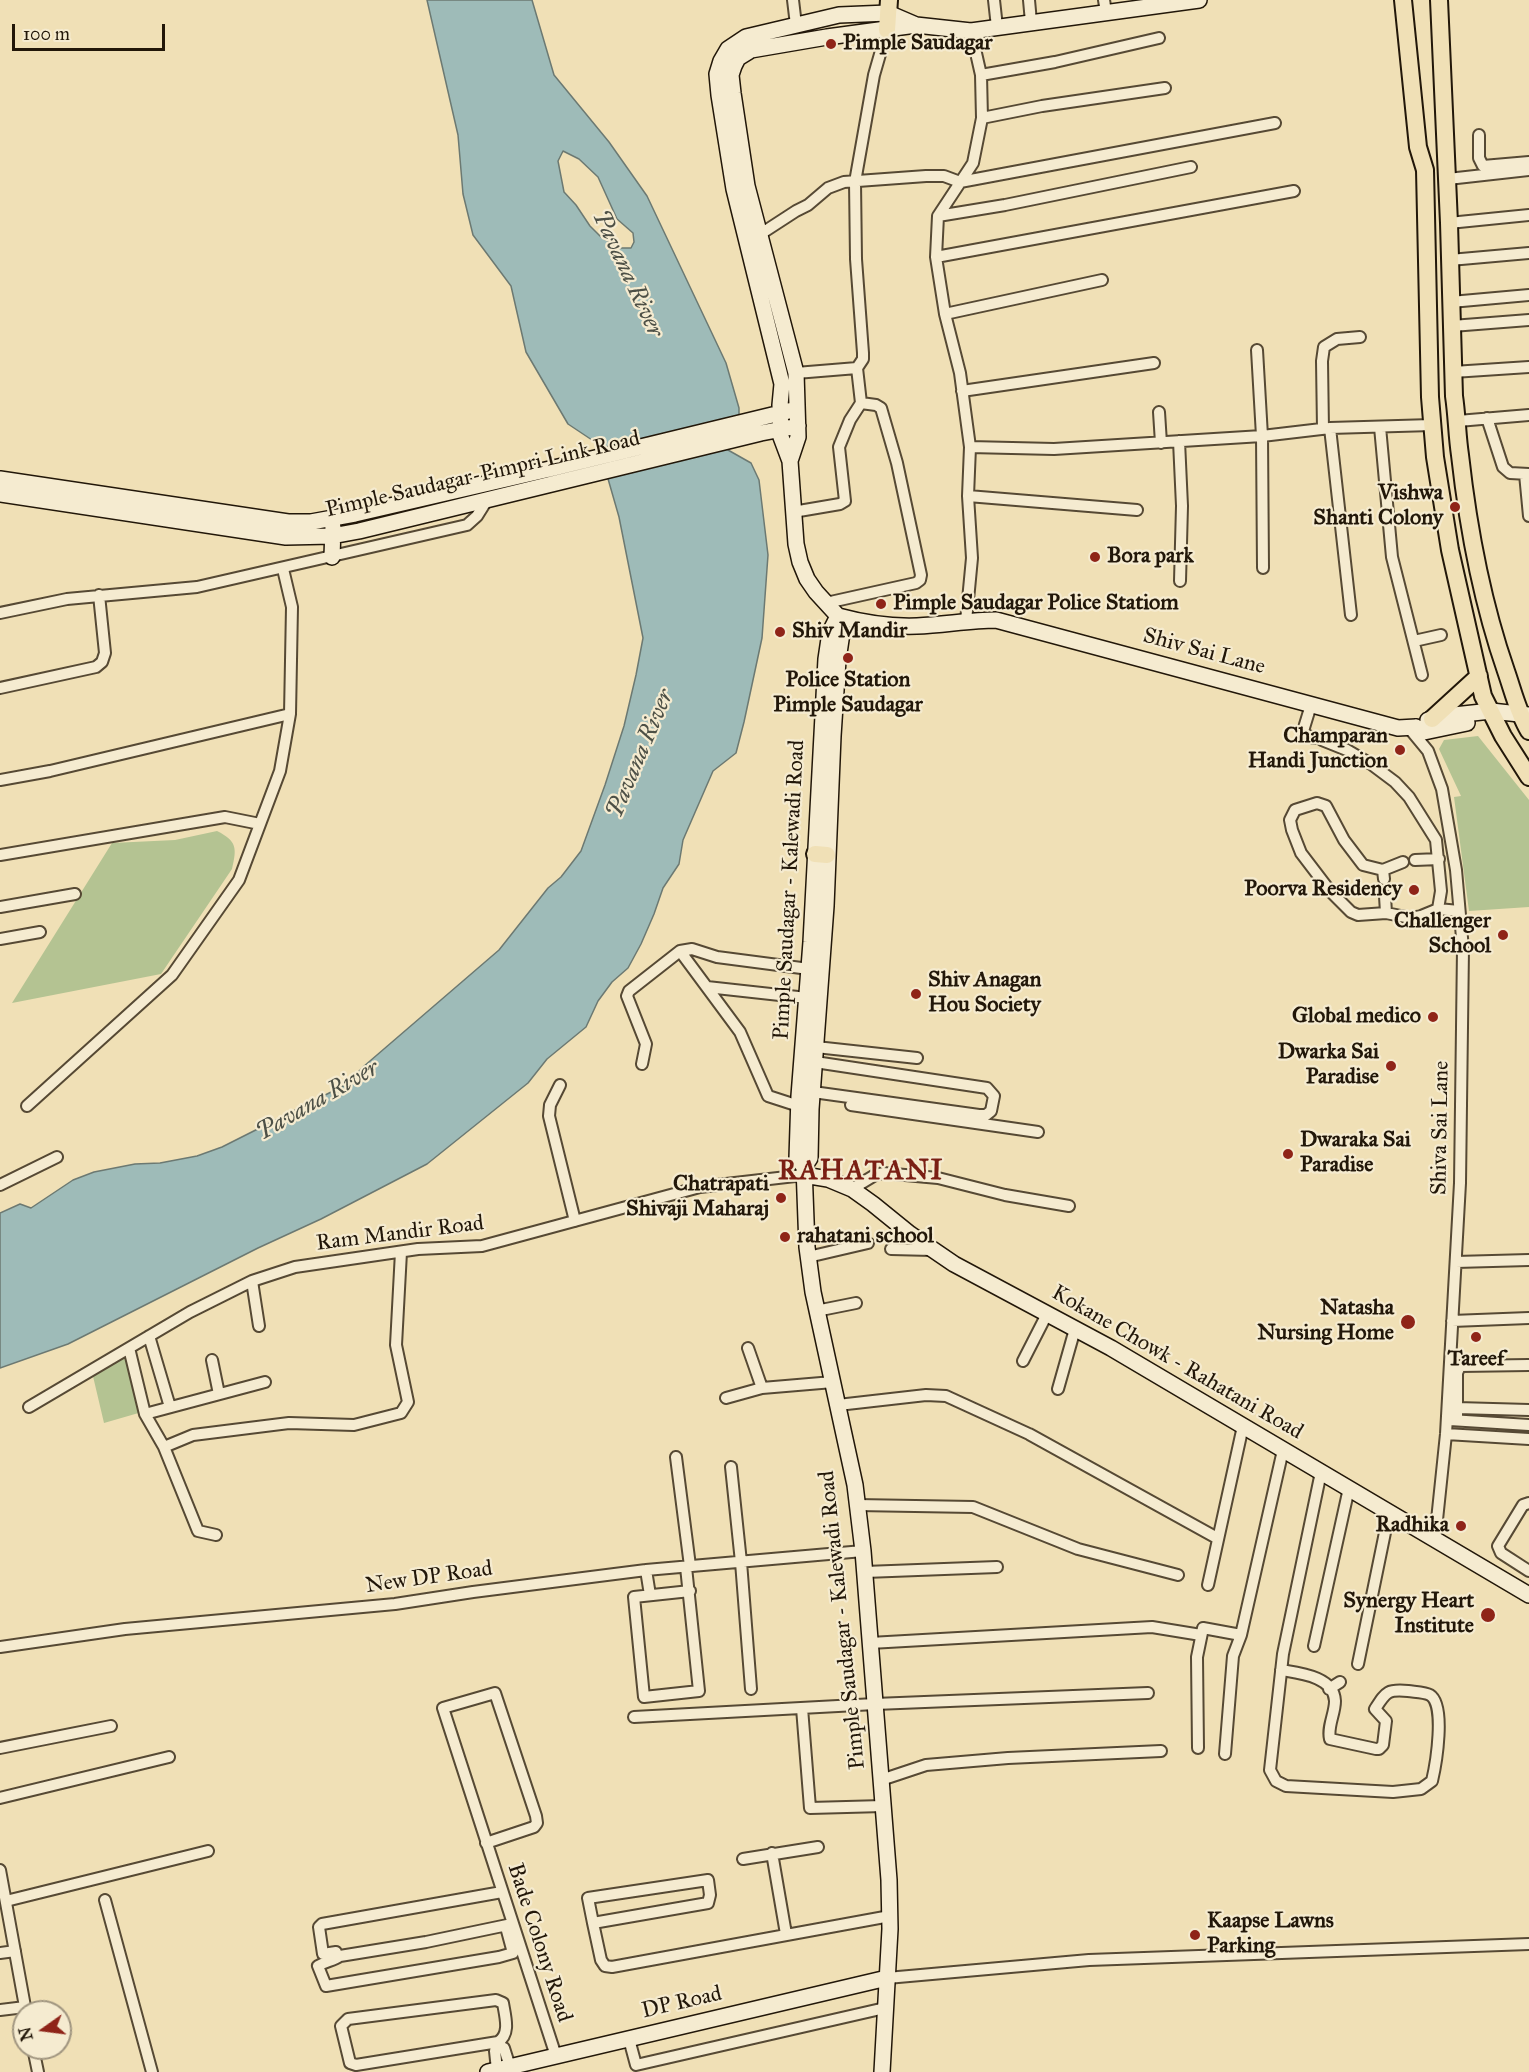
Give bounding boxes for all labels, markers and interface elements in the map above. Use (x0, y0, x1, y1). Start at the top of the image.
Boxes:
scale bar (15, 12, 168, 50)
text: 100 m (23, 23, 70, 45)
place label: Pimple Saudagar (843, 31, 993, 57)
marker: Pimple Saudagar (824, 37, 838, 51)
water label: Pavana River (585, 206, 669, 342)
street label: Pimple Saudagar-Pimpri Link Road (323, 426, 643, 524)
place label: Vishwa Shanti Colony (1313, 481, 1443, 532)
marker: Vishwa Shanti Colony (1448, 500, 1462, 514)
place label: Bora park (1107, 544, 1194, 570)
marker: Bora park (1088, 550, 1102, 564)
place label: Pimple Saudagar Police Statiom (893, 591, 1179, 617)
marker: Pimple Saudagar Police Statiom (874, 597, 888, 611)
place label: Shiv Mandir (792, 619, 907, 645)
street label: Shiv Sai Lane (1140, 623, 1268, 681)
marker: Shiv Mandir (773, 625, 787, 639)
marker: Police Station Pimple Saudagar (841, 651, 855, 665)
place label: Police Station Pimple Saudagar (773, 668, 923, 720)
water label: Pavana River (601, 685, 681, 823)
place label: Champaran Handi Junction (1248, 724, 1388, 776)
street label: Pimple Saudagar - Kalewadi Road (769, 739, 811, 1041)
marker: Champaran Handi Junction (1393, 743, 1407, 757)
place label: Poorva Residency (1244, 877, 1402, 903)
marker: Poorva Residency (1407, 883, 1421, 897)
place label: Challenger School (1394, 909, 1491, 960)
marker: Challenger School (1496, 928, 1510, 942)
place label: Shiv Anagan Hou Society (928, 968, 1042, 1020)
marker: Shiv Anagan Hou Society (909, 987, 923, 1001)
place label: Global medico (1292, 1004, 1421, 1030)
marker: Global medico (1426, 1010, 1440, 1024)
place label: Dwarka Sai Paradise (1278, 1040, 1379, 1092)
water label: Pavana River (252, 1054, 384, 1148)
marker: Dwarka Sai Paradise (1384, 1059, 1398, 1073)
street label: Shiva Sai Lane (1427, 1061, 1455, 1195)
place label: Dwaraka Sai Paradise (1300, 1128, 1411, 1180)
marker: Dwaraka Sai Paradise (1281, 1147, 1295, 1161)
district label: RAHATANI (778, 1155, 944, 1189)
place label: Chatrapati Shivaji Maharaj (626, 1172, 769, 1224)
marker: Chatrapati Shivaji Maharaj (774, 1191, 788, 1205)
street label: Ram Mandir Road (315, 1211, 485, 1257)
place label: rahatani school (797, 1224, 934, 1250)
marker: rahatani school (778, 1230, 792, 1244)
street label: Kokane Chowk - Rahatani Road (1047, 1280, 1307, 1446)
place label: Natasha Nursing Home (1257, 1296, 1394, 1348)
marker: Natasha Nursing Home (1399, 1313, 1417, 1331)
marker: Tareef (1469, 1330, 1483, 1344)
place label: Tareef (1448, 1347, 1504, 1373)
street label: Pimple Saudagar - Kalewadi Road (814, 1469, 872, 1771)
place label: Radhika (1375, 1513, 1449, 1539)
marker: Radhika (1454, 1519, 1468, 1533)
street label: New DP Road (364, 1556, 494, 1600)
place label: Synergy Heart Institute (1343, 1589, 1474, 1640)
marker: Synergy Heart Institute (1479, 1606, 1497, 1624)
street label: Bade Colony Road (501, 1860, 577, 2026)
place label: Kaapse Lawns Parking (1207, 1909, 1334, 1960)
marker: Kaapse Lawns Parking (1188, 1928, 1202, 1942)
street label: DP Road (639, 1981, 725, 2025)
north arrow (12, 2000, 72, 2060)
text: N (15, 2025, 37, 2043)

